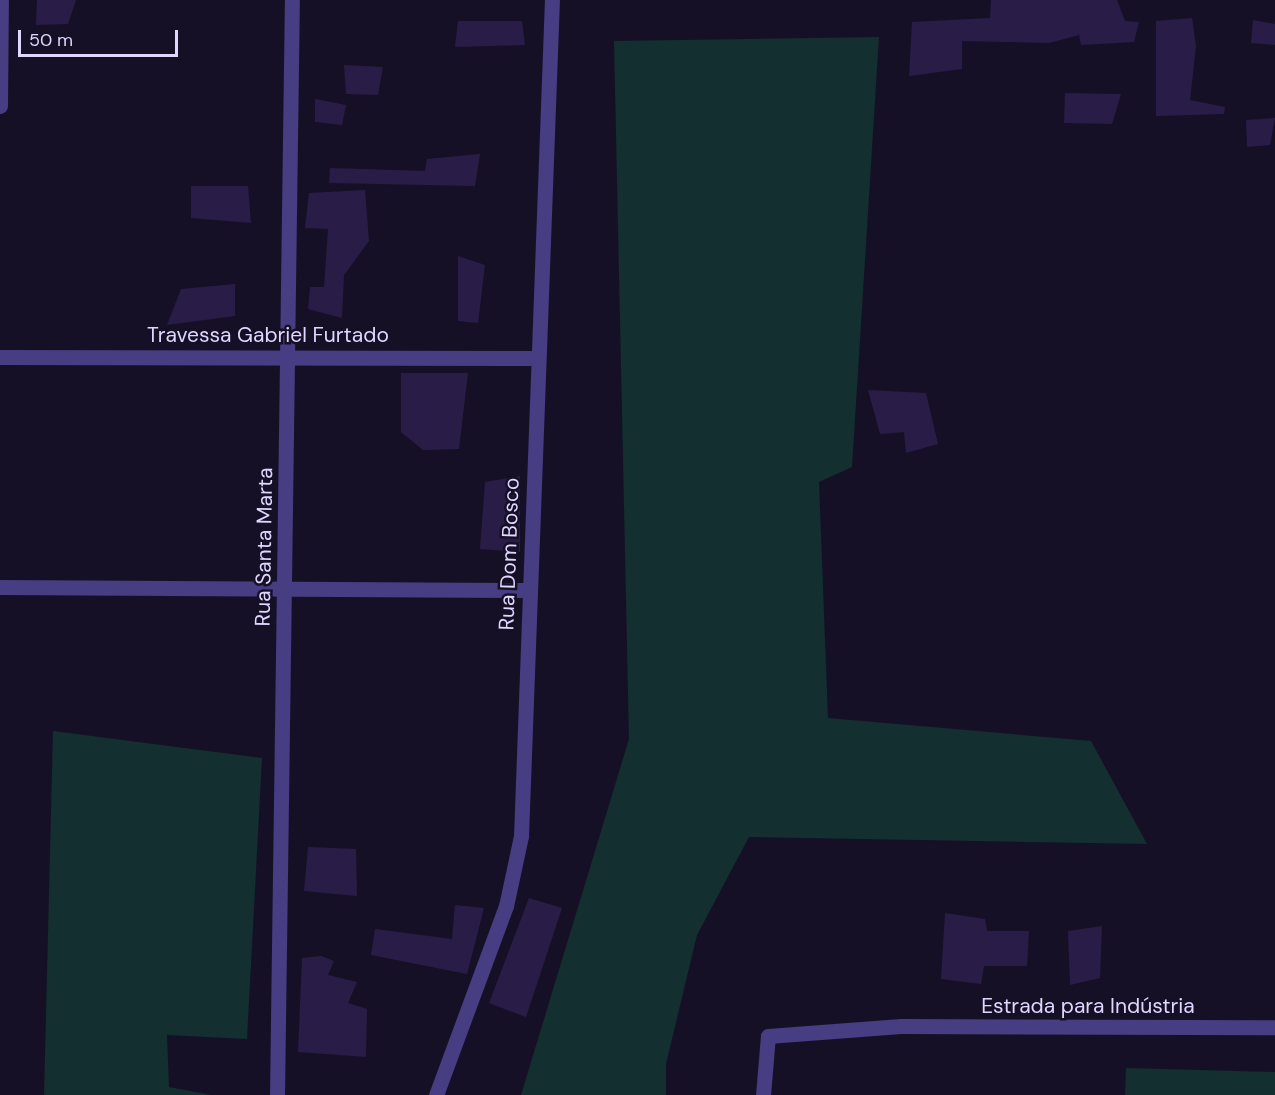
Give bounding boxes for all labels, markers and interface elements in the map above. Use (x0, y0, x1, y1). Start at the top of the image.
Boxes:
scale bar (21, 18, 182, 56)
text: 50 m (29, 28, 73, 52)
street label: Travessa Gabriel Furtado (147, 322, 389, 348)
street label: Rua Santa Marta (250, 467, 278, 627)
street label: Rua Dom Bosco (494, 477, 524, 631)
street label: Estrada para Indústria (981, 993, 1195, 1019)

